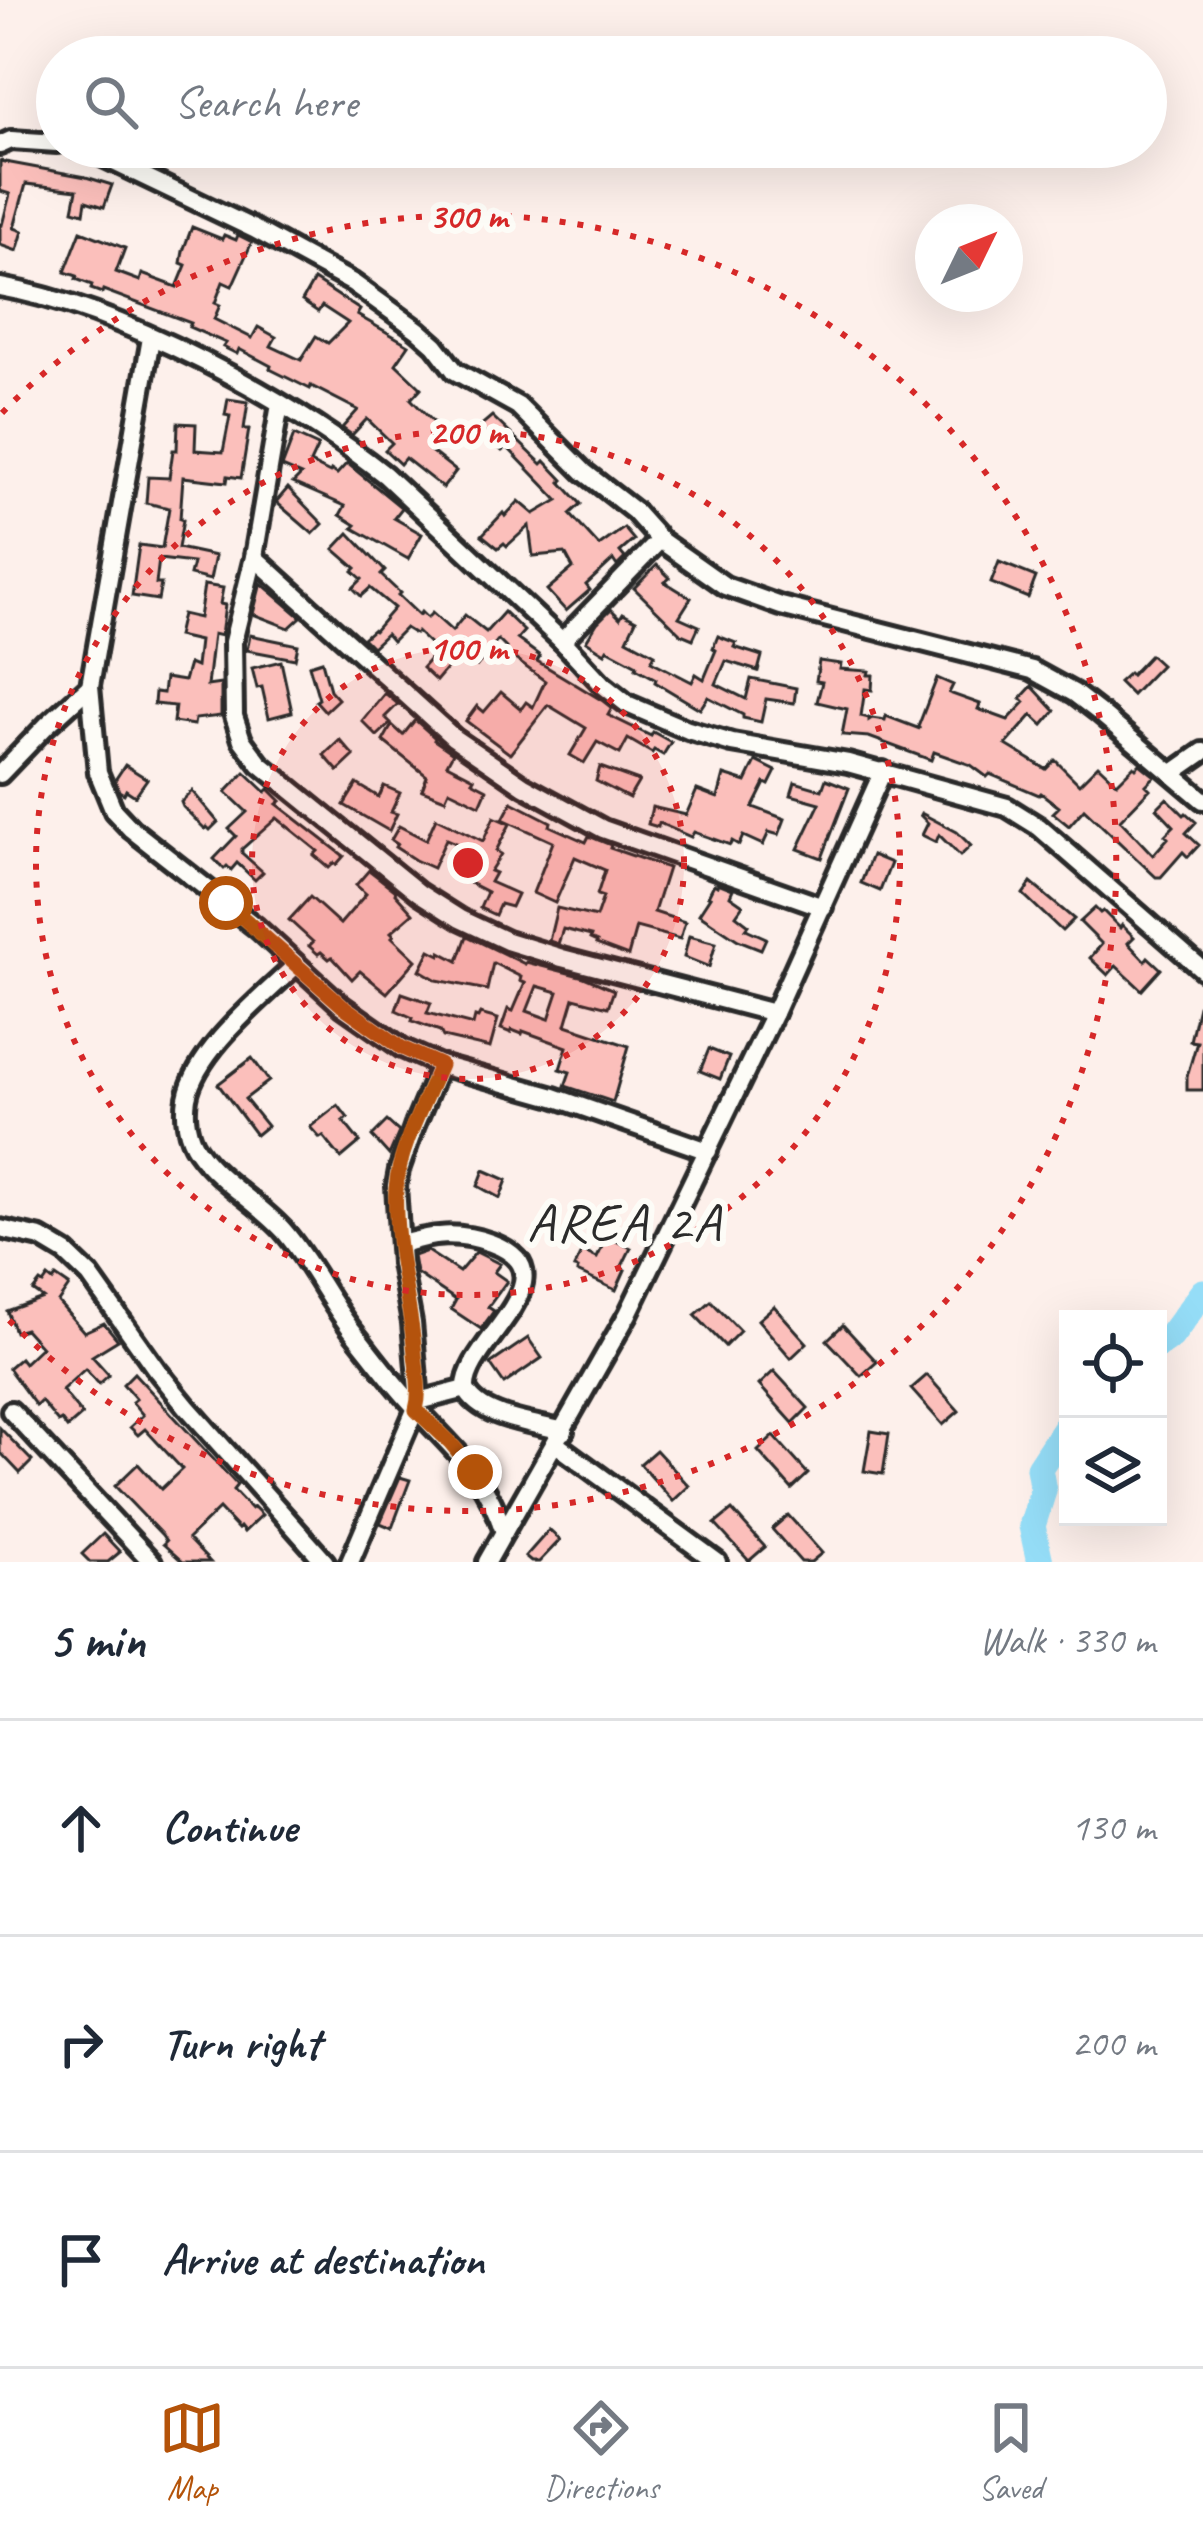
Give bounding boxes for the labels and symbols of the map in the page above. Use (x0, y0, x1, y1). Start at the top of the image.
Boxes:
text: 300 m (429, 193, 510, 239)
north arrow (915, 204, 1023, 312)
text: 200 m (429, 409, 510, 455)
text: 100 m (429, 625, 510, 671)
centre of rings (447, 842, 489, 884)
route start (199, 876, 253, 930)
district label: AREA 2A (527, 1188, 723, 1256)
route end (448, 1445, 502, 1499)

